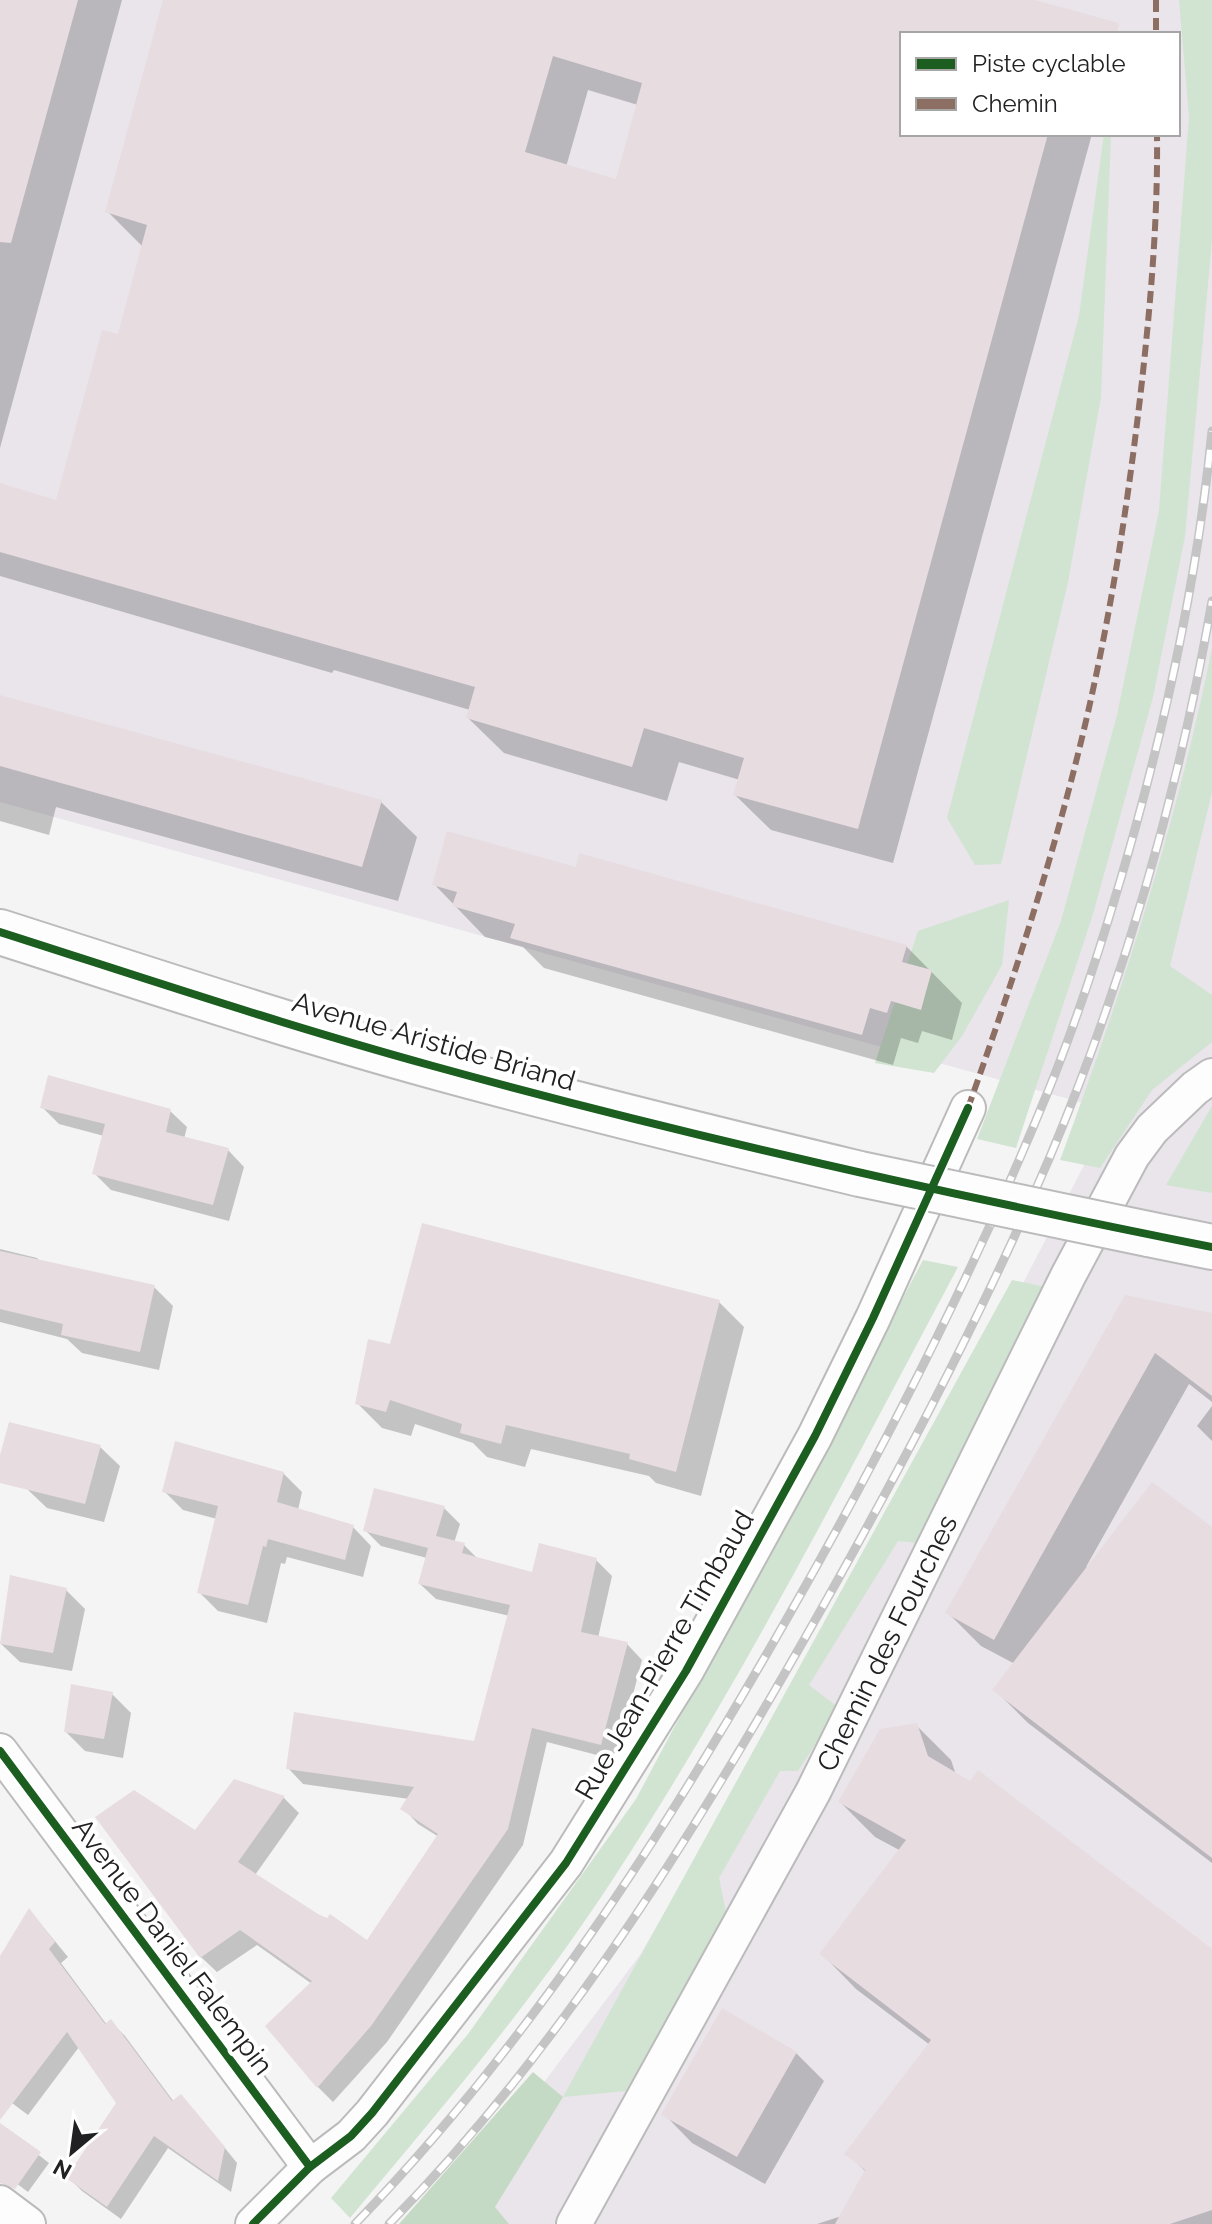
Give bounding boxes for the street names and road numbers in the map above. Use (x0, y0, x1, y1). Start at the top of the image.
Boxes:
street label: Avenue Aristide Briand (289, 985, 579, 1098)
street label: Rue Jean-Pierre Timbaud (568, 1505, 761, 1806)
street label: Chemin des Fourches (810, 1510, 964, 1777)
street label: Avenue Daniel Falempin (65, 1811, 280, 2081)

